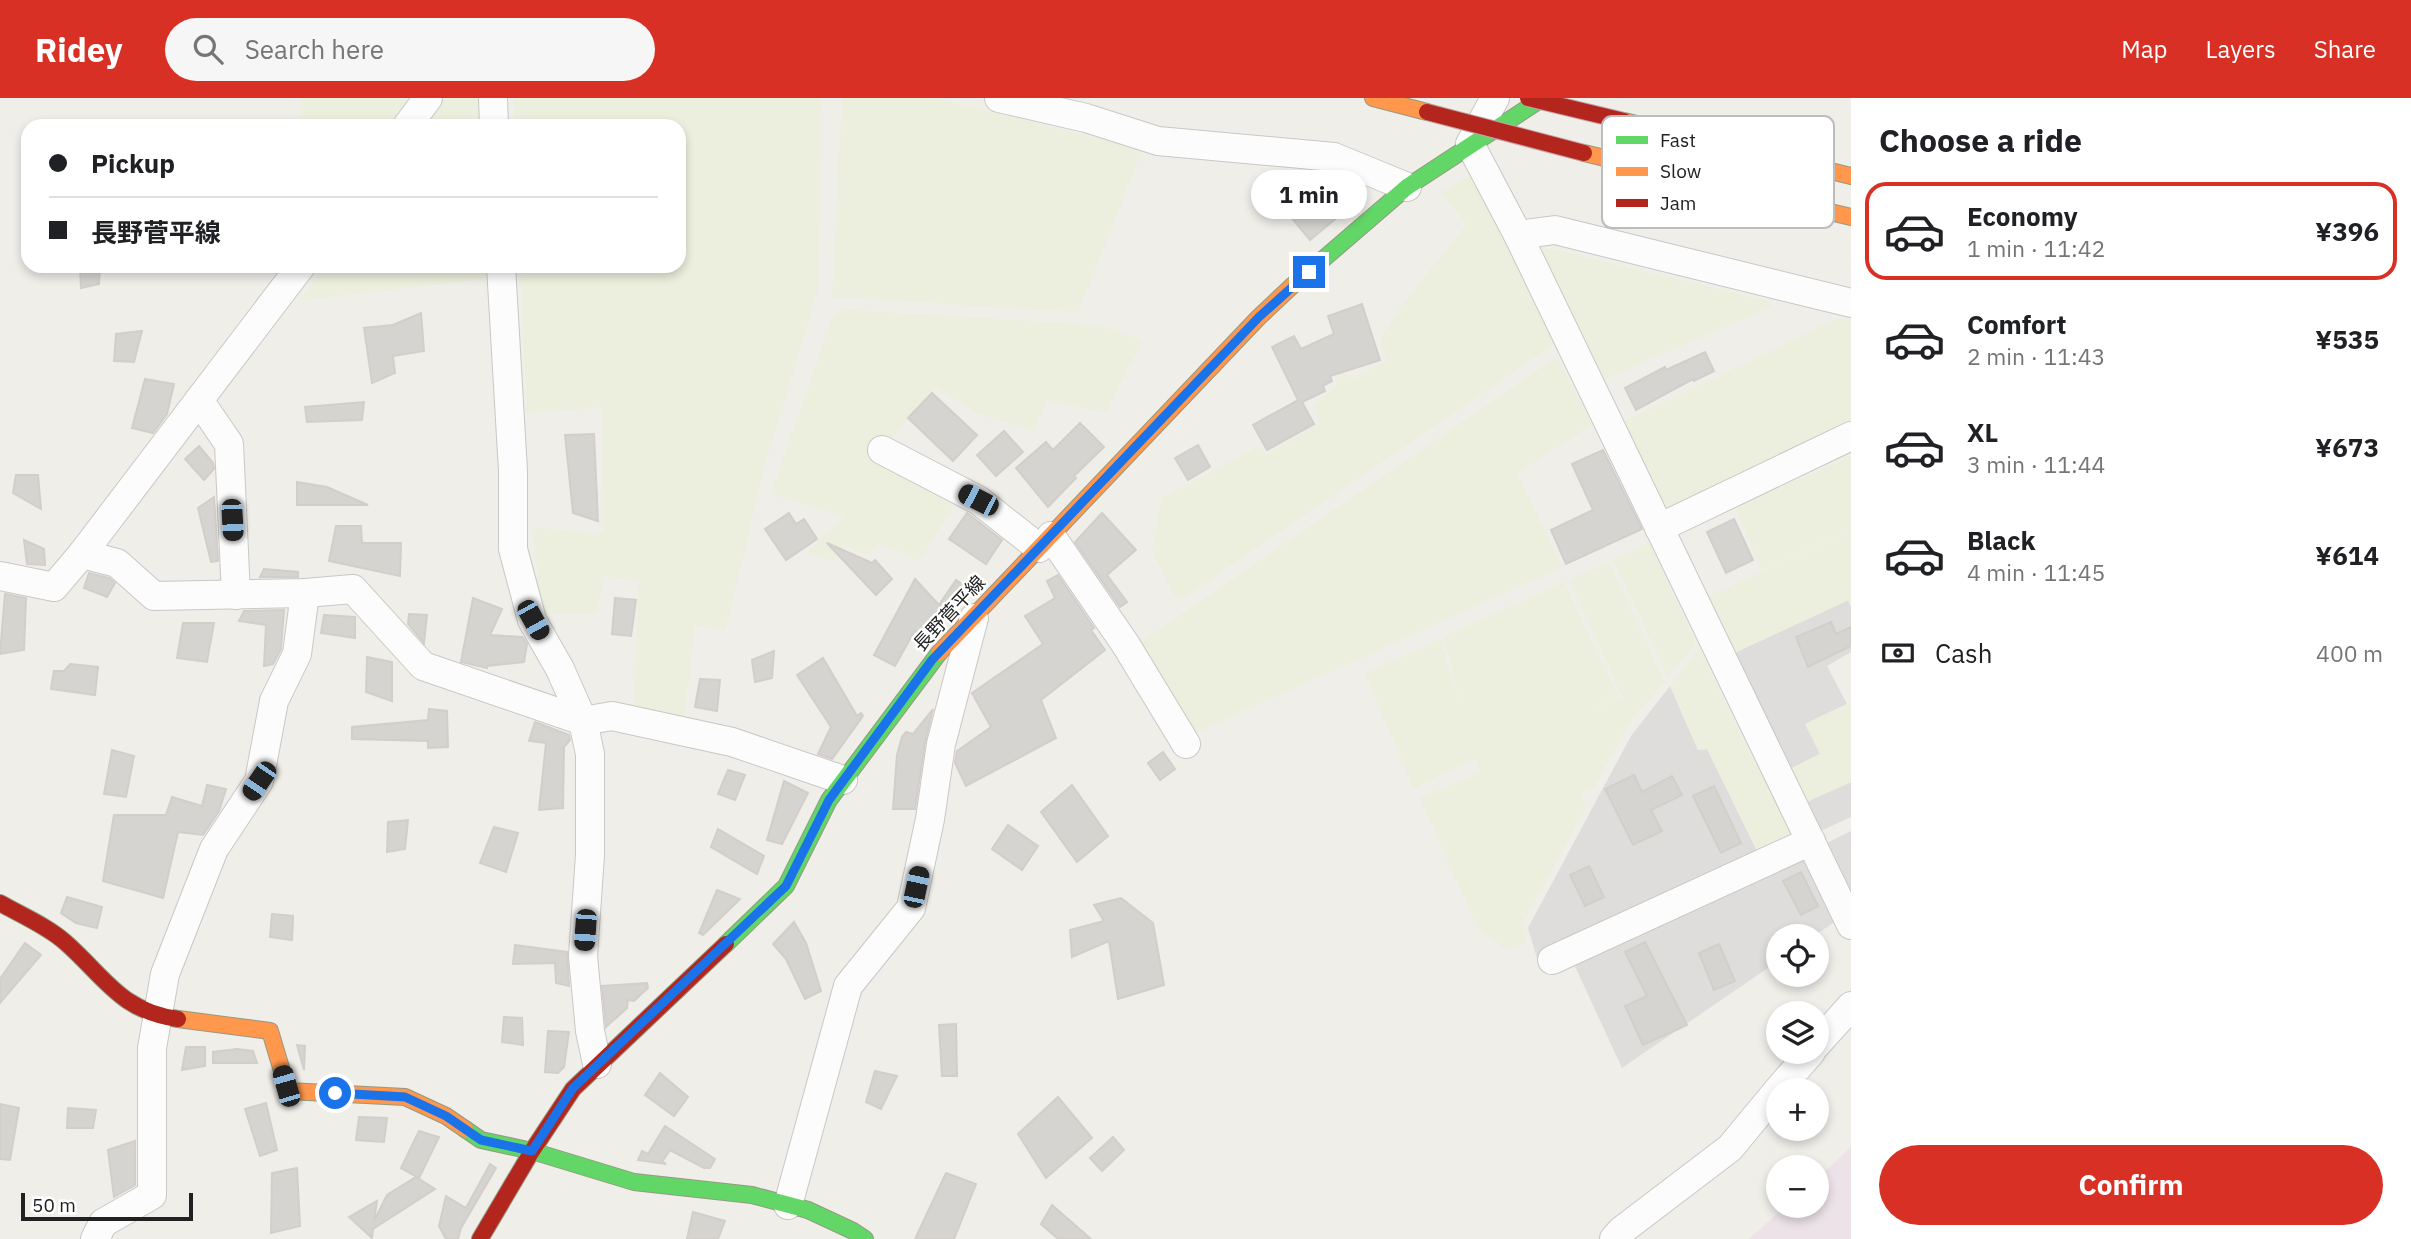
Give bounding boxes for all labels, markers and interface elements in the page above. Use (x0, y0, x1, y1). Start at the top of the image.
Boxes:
search box (165, 18, 655, 81)
text: Ridey (35, 28, 123, 71)
icon: search (189, 30, 227, 68)
text: Search here (245, 32, 384, 66)
text: Map (2121, 33, 2168, 65)
text: Layers (2206, 33, 2276, 65)
text: Share (2314, 33, 2376, 65)
legend (1602, 116, 1834, 228)
text: Choose a ride (1879, 119, 2082, 161)
text: Fast (1660, 128, 1696, 152)
text: Pickup (91, 146, 175, 180)
text: Slow (1660, 159, 1701, 183)
callout: 1 min (1251, 170, 1367, 220)
text: 1 min (1279, 179, 1339, 209)
text: Jam (1660, 191, 1696, 215)
text: Economy (1967, 199, 2078, 233)
icon: car (1883, 200, 1946, 263)
text: ¥396 (2315, 214, 2379, 248)
text: 長野菅平線 (91, 215, 221, 249)
text: 1 min · 11:42 (1967, 233, 2105, 263)
route end (1293, 256, 1325, 288)
text: Comfort (1967, 307, 2066, 341)
icon: car (1883, 308, 1946, 371)
text: ¥535 (2315, 322, 2379, 356)
text: 2 min · 11:43 (1967, 341, 2105, 371)
text: XL (1967, 415, 1998, 449)
icon: car (1883, 416, 1946, 479)
text: ¥673 (2315, 430, 2379, 464)
text: 3 min · 11:44 (1967, 449, 2105, 479)
car (955, 481, 1002, 519)
car (221, 498, 244, 542)
text: Black (1967, 523, 2035, 557)
icon: car (1883, 524, 1946, 587)
text: ¥614 (2315, 538, 2379, 572)
text: 4 min · 11:45 (1967, 557, 2105, 587)
street label: 長野菅平線 (908, 570, 990, 656)
car (514, 597, 553, 643)
icon: cash (1879, 634, 1917, 672)
text: Cash (1935, 636, 1992, 670)
text: 400 m (2316, 638, 2383, 668)
car (239, 758, 280, 804)
car (902, 864, 931, 910)
car (574, 908, 597, 952)
map controls (1766, 924, 1829, 1218)
button: locate (1766, 924, 1829, 987)
button: layers (1766, 1001, 1829, 1064)
car (271, 1063, 302, 1109)
route start (319, 1077, 351, 1109)
button: + (1766, 1078, 1829, 1141)
button: Confirm (1879, 1145, 2383, 1225)
button: − (1766, 1155, 1829, 1218)
scale bar (21, 1190, 192, 1222)
text: 50 m (32, 1193, 76, 1217)

